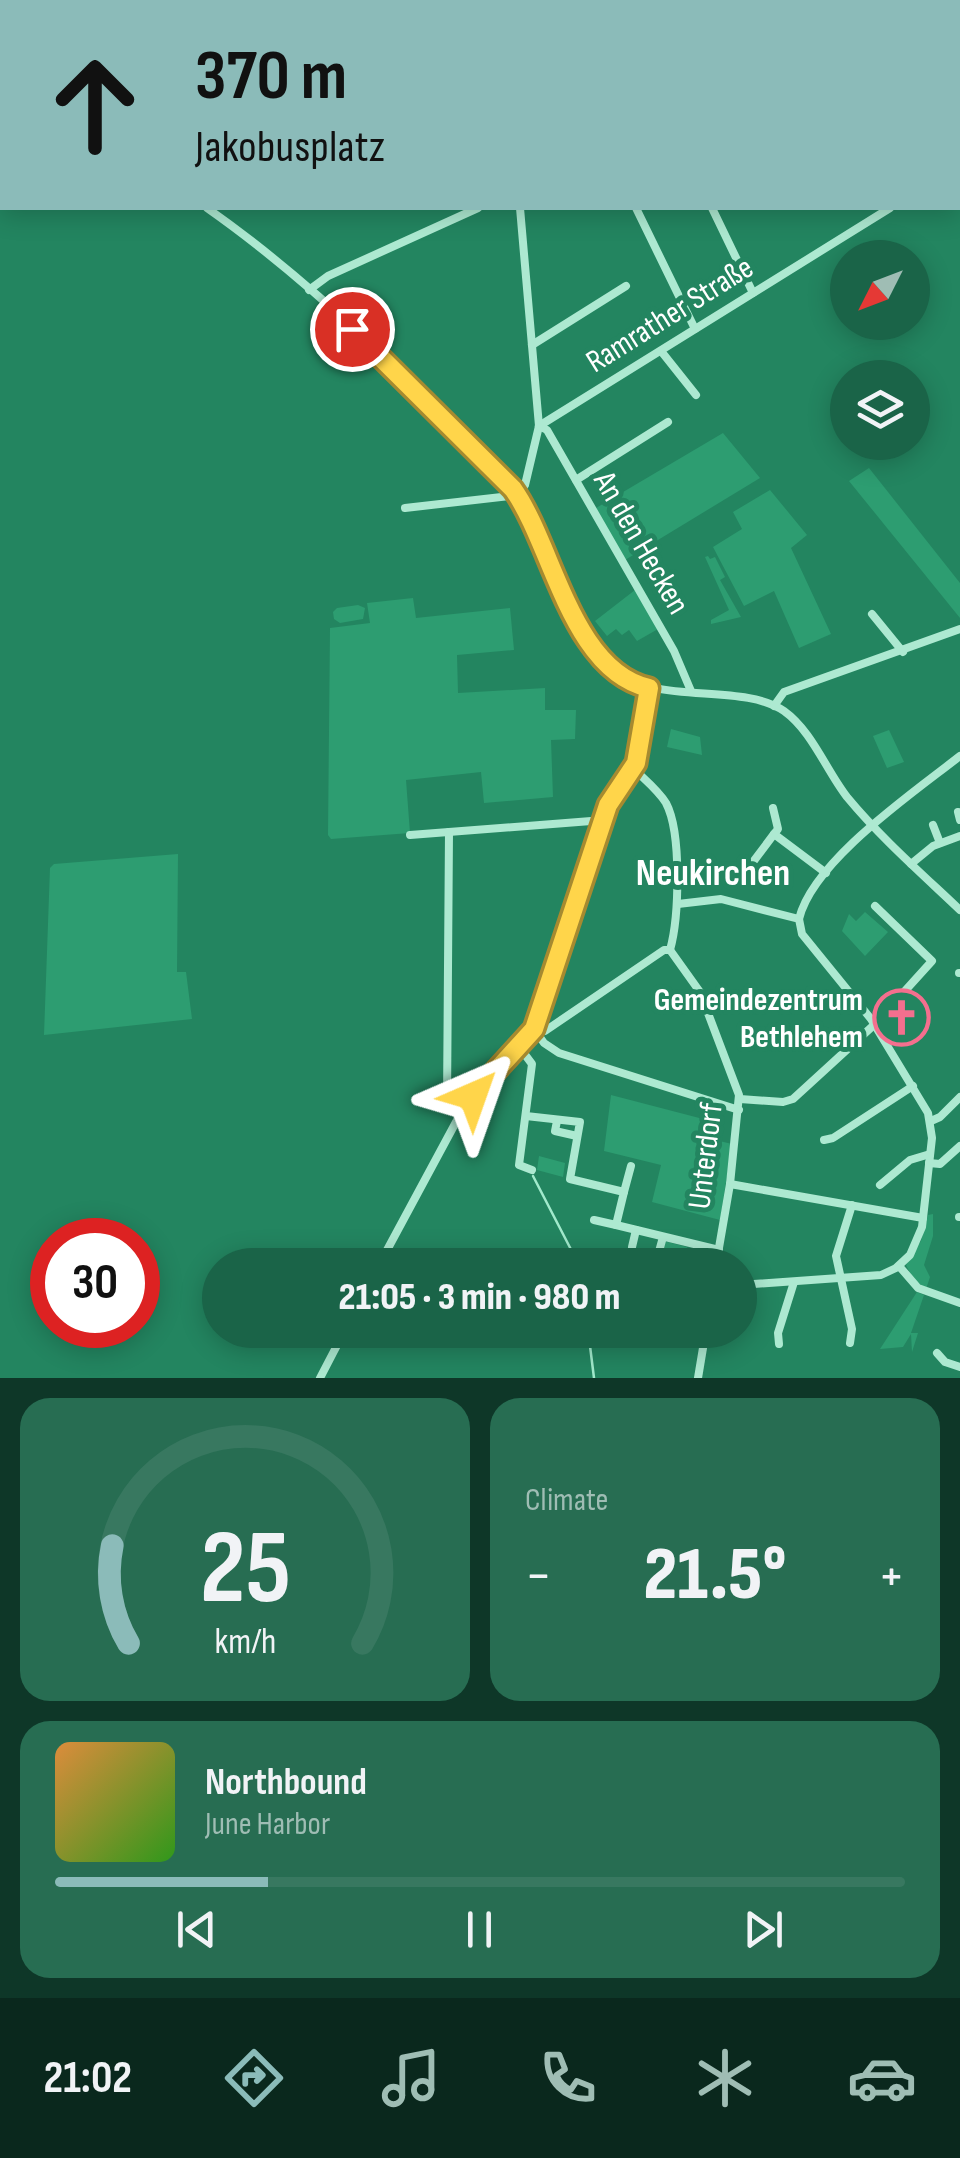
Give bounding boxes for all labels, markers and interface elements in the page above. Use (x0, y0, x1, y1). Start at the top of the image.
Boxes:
text: 370 m (195, 35, 347, 119)
icon: ahead (30, 40, 160, 170)
text: Jakobusplatz (195, 120, 385, 175)
north arrow (830, 240, 930, 340)
map controls (830, 240, 930, 460)
street label: Ramrather Straße (579, 248, 761, 382)
pin (310, 287, 395, 372)
icon: arrive (325, 302, 380, 357)
button: layers (830, 360, 930, 460)
street label: An den Hecken (584, 464, 697, 621)
district label: Neukirchen (636, 851, 790, 896)
place label: Gemeindezentrum Bethlehem (654, 981, 863, 1057)
church icon: Gemeindezentrum Bethlehem (872, 988, 932, 1048)
position arrow (421, 1044, 525, 1148)
street label: Unterdorf (680, 1100, 732, 1211)
speed limit sign: 30 (30, 1218, 160, 1348)
text: 21:05 · 3 min · 980 m (339, 1275, 620, 1320)
text: Climate (525, 1481, 608, 1520)
text: 25 (199, 1507, 291, 1632)
text: 21.5° (644, 1530, 786, 1621)
text: − (525, 1543, 552, 1610)
text: + (878, 1543, 905, 1610)
text: km/h (214, 1621, 276, 1664)
text: Northbound (205, 1760, 367, 1805)
text: June Harbor (205, 1805, 330, 1844)
icon: previous (169, 1902, 224, 1957)
icon: pause (452, 1902, 507, 1957)
icon: next (736, 1902, 791, 1957)
icon: directions (219, 2043, 289, 2113)
icon: music (376, 2043, 446, 2113)
icon: phone (533, 2043, 603, 2113)
icon: climate (690, 2043, 760, 2113)
icon: car (847, 2043, 917, 2113)
text: 21:02 (43, 2051, 132, 2106)

